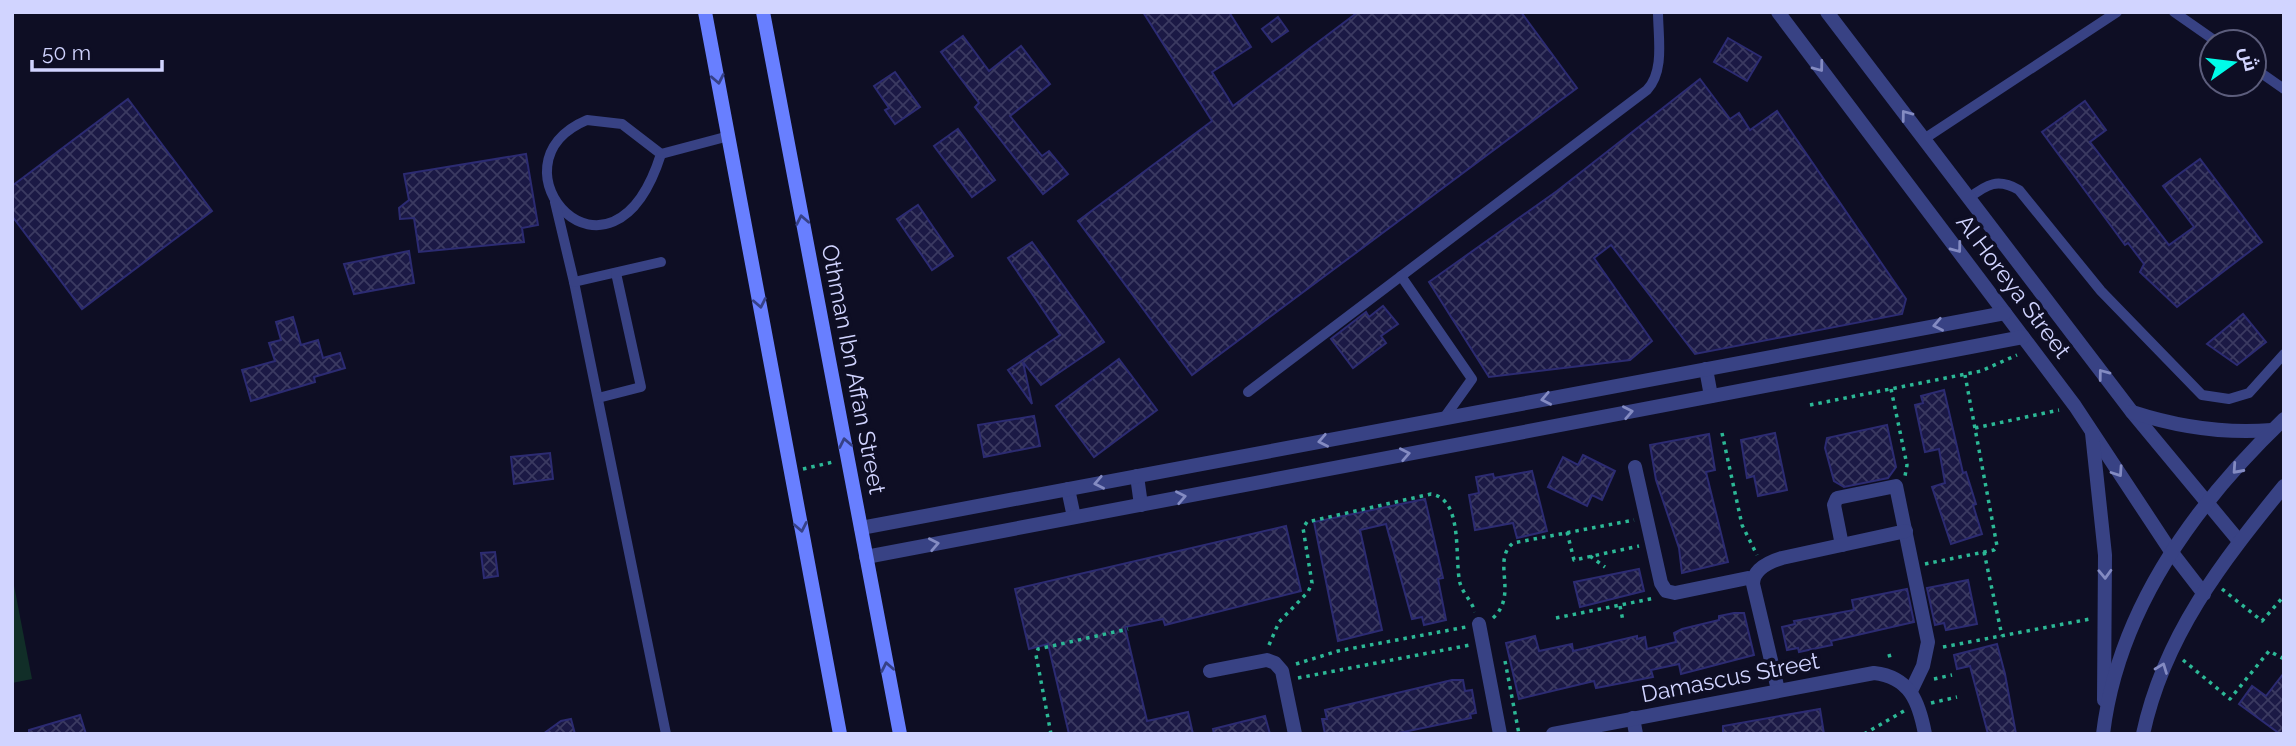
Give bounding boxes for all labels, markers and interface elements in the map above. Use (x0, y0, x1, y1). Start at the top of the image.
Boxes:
scale bar (32, 28, 161, 72)
north arrow (2198, 28, 2268, 98)
text: 50 m (42, 40, 91, 65)
text: ش (2235, 44, 2263, 74)
one-way arrow (1811, 59, 1824, 71)
one-way arrow (710, 73, 725, 85)
one-way arrow (1901, 111, 1914, 123)
street label: Al Horeya Street (1951, 209, 2077, 363)
one-way arrow (796, 214, 811, 226)
one-way arrow (1948, 240, 1961, 253)
street label: Othman Ibn Affan Street (817, 242, 892, 496)
one-way arrow (751, 297, 766, 309)
one-way arrow (1932, 317, 1944, 332)
one-way arrow (2098, 370, 2111, 382)
one-way arrow (1540, 391, 1552, 406)
one-way arrow (1622, 405, 1634, 420)
one-way arrow (1317, 433, 1329, 448)
one-way arrow (838, 437, 853, 449)
one-way arrow (1399, 448, 1411, 463)
one-way arrow (2233, 461, 2246, 474)
one-way arrow (2110, 464, 2122, 477)
one-way arrow (1093, 475, 1105, 490)
one-way arrow (1175, 490, 1187, 505)
one-way arrow (793, 521, 808, 533)
one-way arrow (928, 537, 939, 552)
one-way arrow (2098, 569, 2113, 580)
street label: Damascus Street (1639, 646, 1822, 707)
one-way arrow (880, 661, 895, 673)
one-way arrow (2153, 663, 2167, 675)

